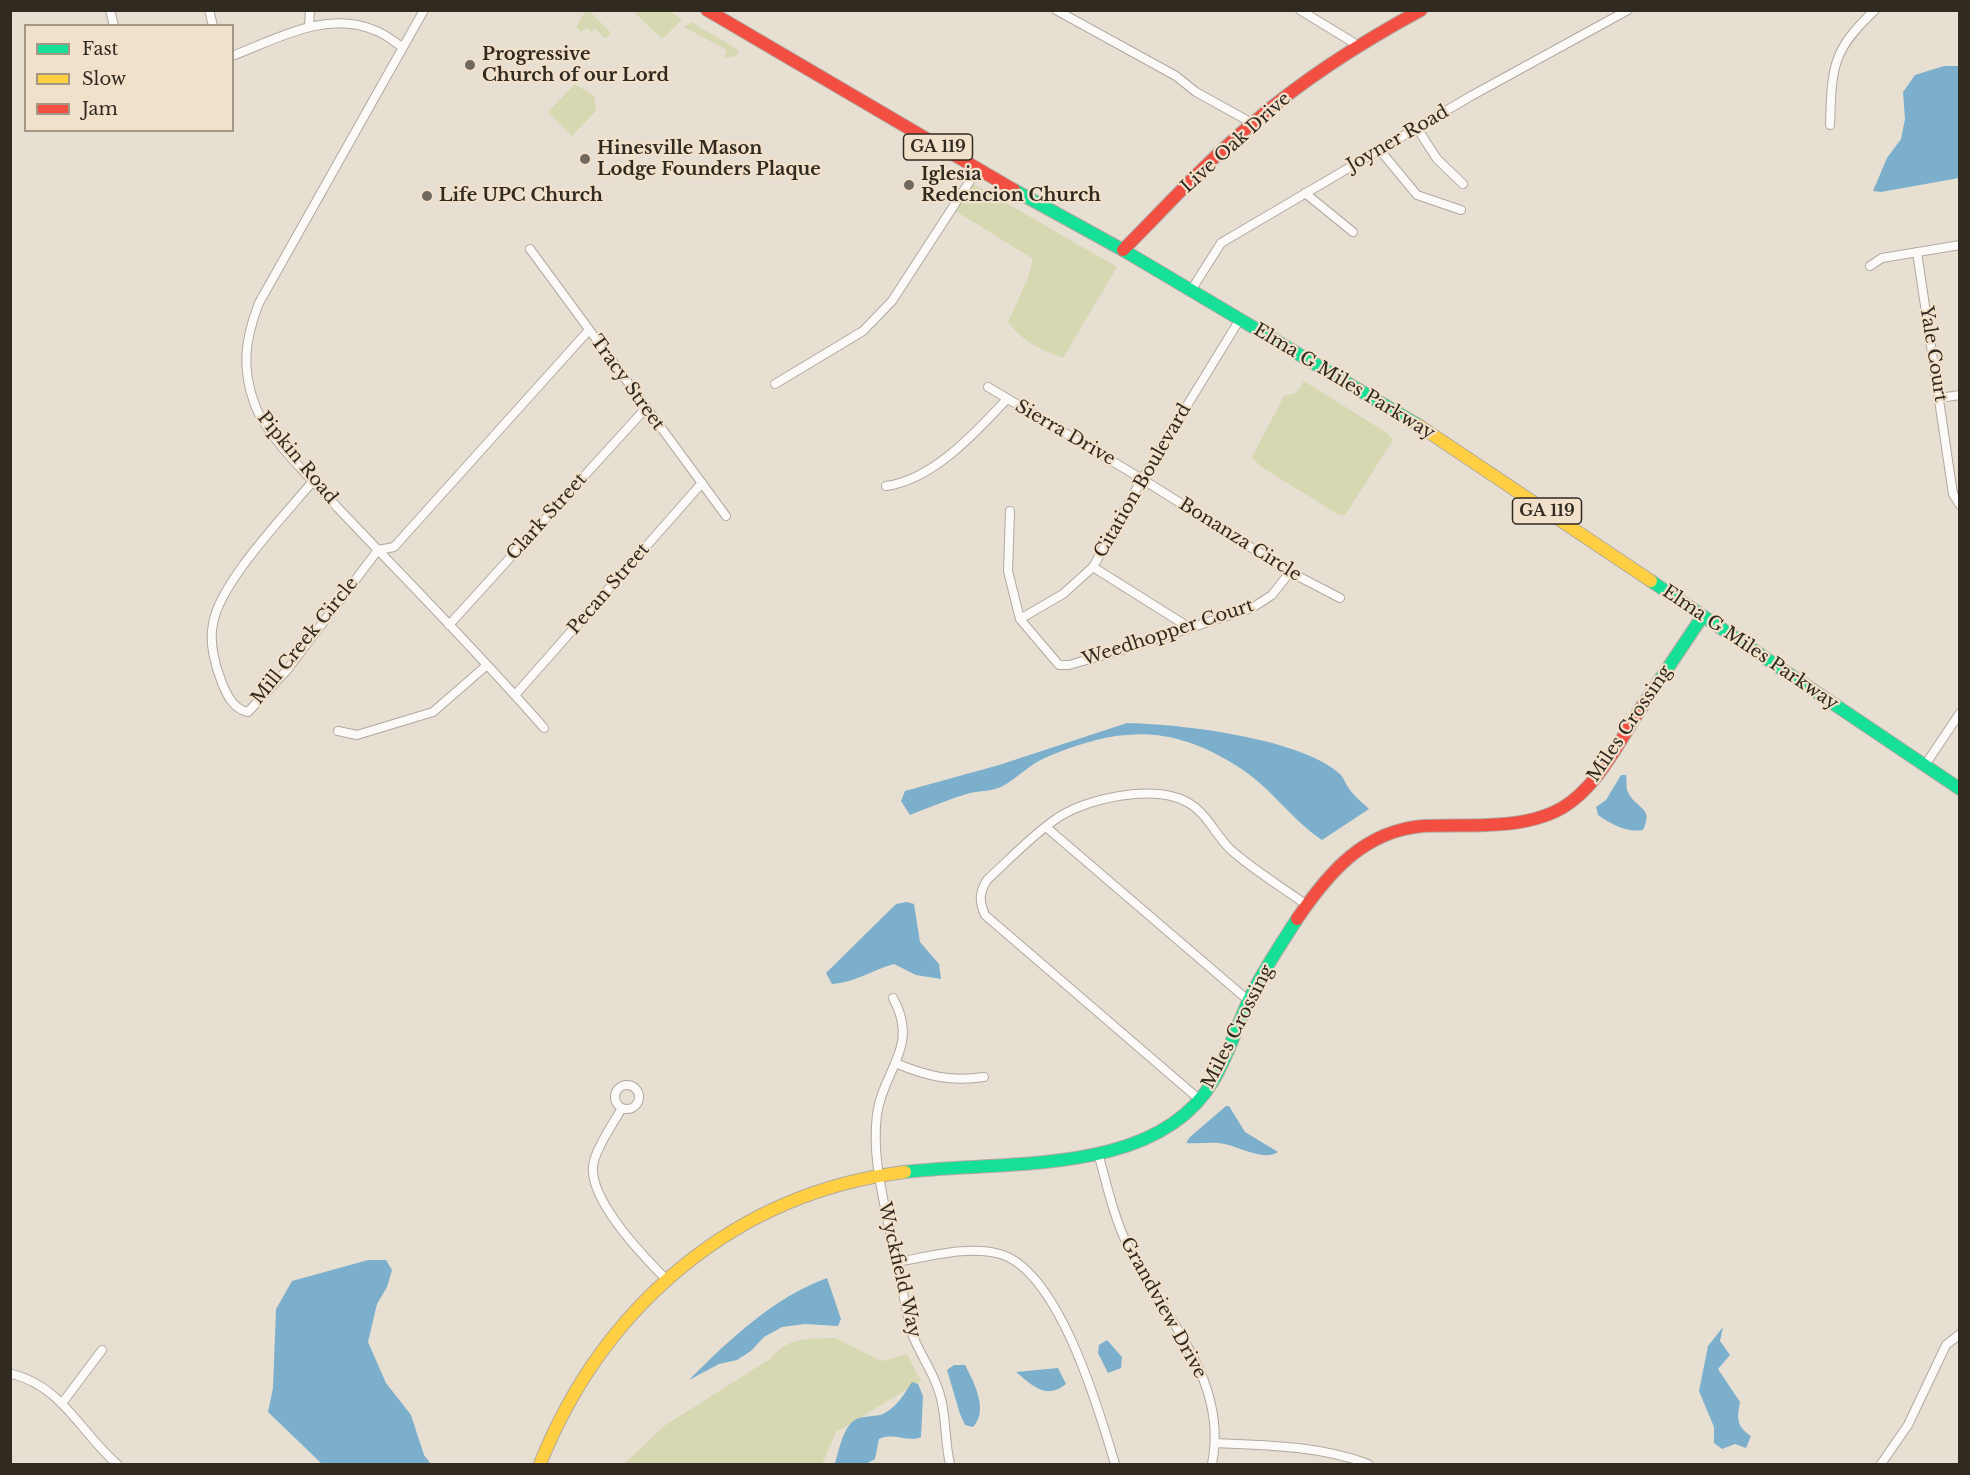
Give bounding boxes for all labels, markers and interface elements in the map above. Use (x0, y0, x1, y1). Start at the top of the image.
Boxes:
legend (24, 24, 234, 132)
text: Fast (82, 38, 118, 60)
place label: Progressive Church of our Lord (482, 44, 669, 86)
marker: Progressive Church of our Lord (463, 58, 477, 72)
text: Slow (82, 68, 126, 90)
street label: Live Oak Drive (1177, 88, 1295, 198)
text: Jam (82, 98, 118, 120)
street label: Joyner Road (1343, 101, 1453, 177)
road number: GA 119 (904, 134, 972, 160)
place label: Hinesville Mason Lodge Founders Plaque (597, 138, 821, 180)
marker: Hinesville Mason Lodge Founders Plaque (578, 152, 592, 166)
place label: Iglesia Redencion Church (921, 164, 1101, 207)
marker: Iglesia Redencion Church (902, 178, 916, 192)
place label: Life UPC Church (439, 185, 603, 207)
marker: Life UPC Church (420, 189, 434, 203)
street label: Yale Court (1915, 305, 1951, 403)
street label: Elma G Miles Parkway (1250, 319, 1438, 445)
street label: Tracy Street (585, 331, 669, 435)
street label: Sierra Drive (1011, 396, 1119, 470)
street label: Citation Boulevard (1090, 400, 1196, 562)
street label: Pipkin Road (252, 408, 342, 508)
street label: Clark Street (502, 469, 592, 565)
street label: Bonanza Circle (1175, 494, 1305, 586)
road number: GA 119 (1512, 498, 1582, 524)
street label: Pecan Street (564, 539, 654, 639)
street label: Mill Creek Circle (247, 573, 363, 709)
street label: Elma G Miles Parkway (1658, 581, 1842, 715)
street label: Weedhopper Court (1080, 595, 1256, 671)
street label: Miles Crossing (1583, 662, 1677, 786)
street label: Miles Crossing (1198, 962, 1278, 1092)
street label: Wyckfield Way (873, 1200, 925, 1340)
street label: Grandview Drive (1115, 1234, 1211, 1382)

